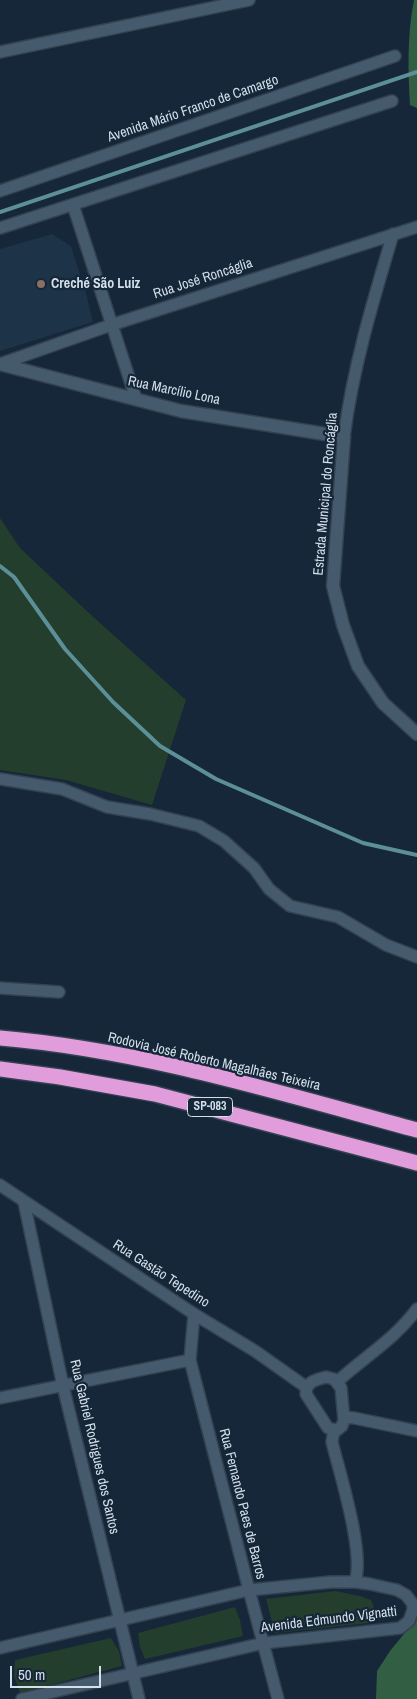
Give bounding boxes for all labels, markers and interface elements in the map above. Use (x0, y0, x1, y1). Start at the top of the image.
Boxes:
street label: Avenida Mário Franco de Camargo (105, 72, 281, 146)
street label: Rua José Roncáglia (151, 255, 255, 303)
place label: Creché São Luiz (51, 276, 140, 292)
marker: Creché São Luiz (35, 278, 47, 290)
street label: Rua Marcílio Lona (126, 373, 222, 409)
street label: Estrada Municipal do Roncáglia (311, 412, 341, 576)
street label: Rodovia José Roberto Magalhães Teixeira (106, 1029, 322, 1095)
road number: SP-083 (188, 1098, 232, 1116)
street label: Rua Gastão Tepedino (110, 1237, 212, 1311)
street label: Rua Gabriel Rodrigues dos Santos (66, 1358, 122, 1536)
street label: Rua Fernando Paes de Barros (215, 1427, 269, 1581)
street label: Avenida Edmundo Vignatti (260, 1603, 398, 1637)
scale bar (12, 1656, 104, 1688)
text: 50 m (18, 1664, 45, 1685)

